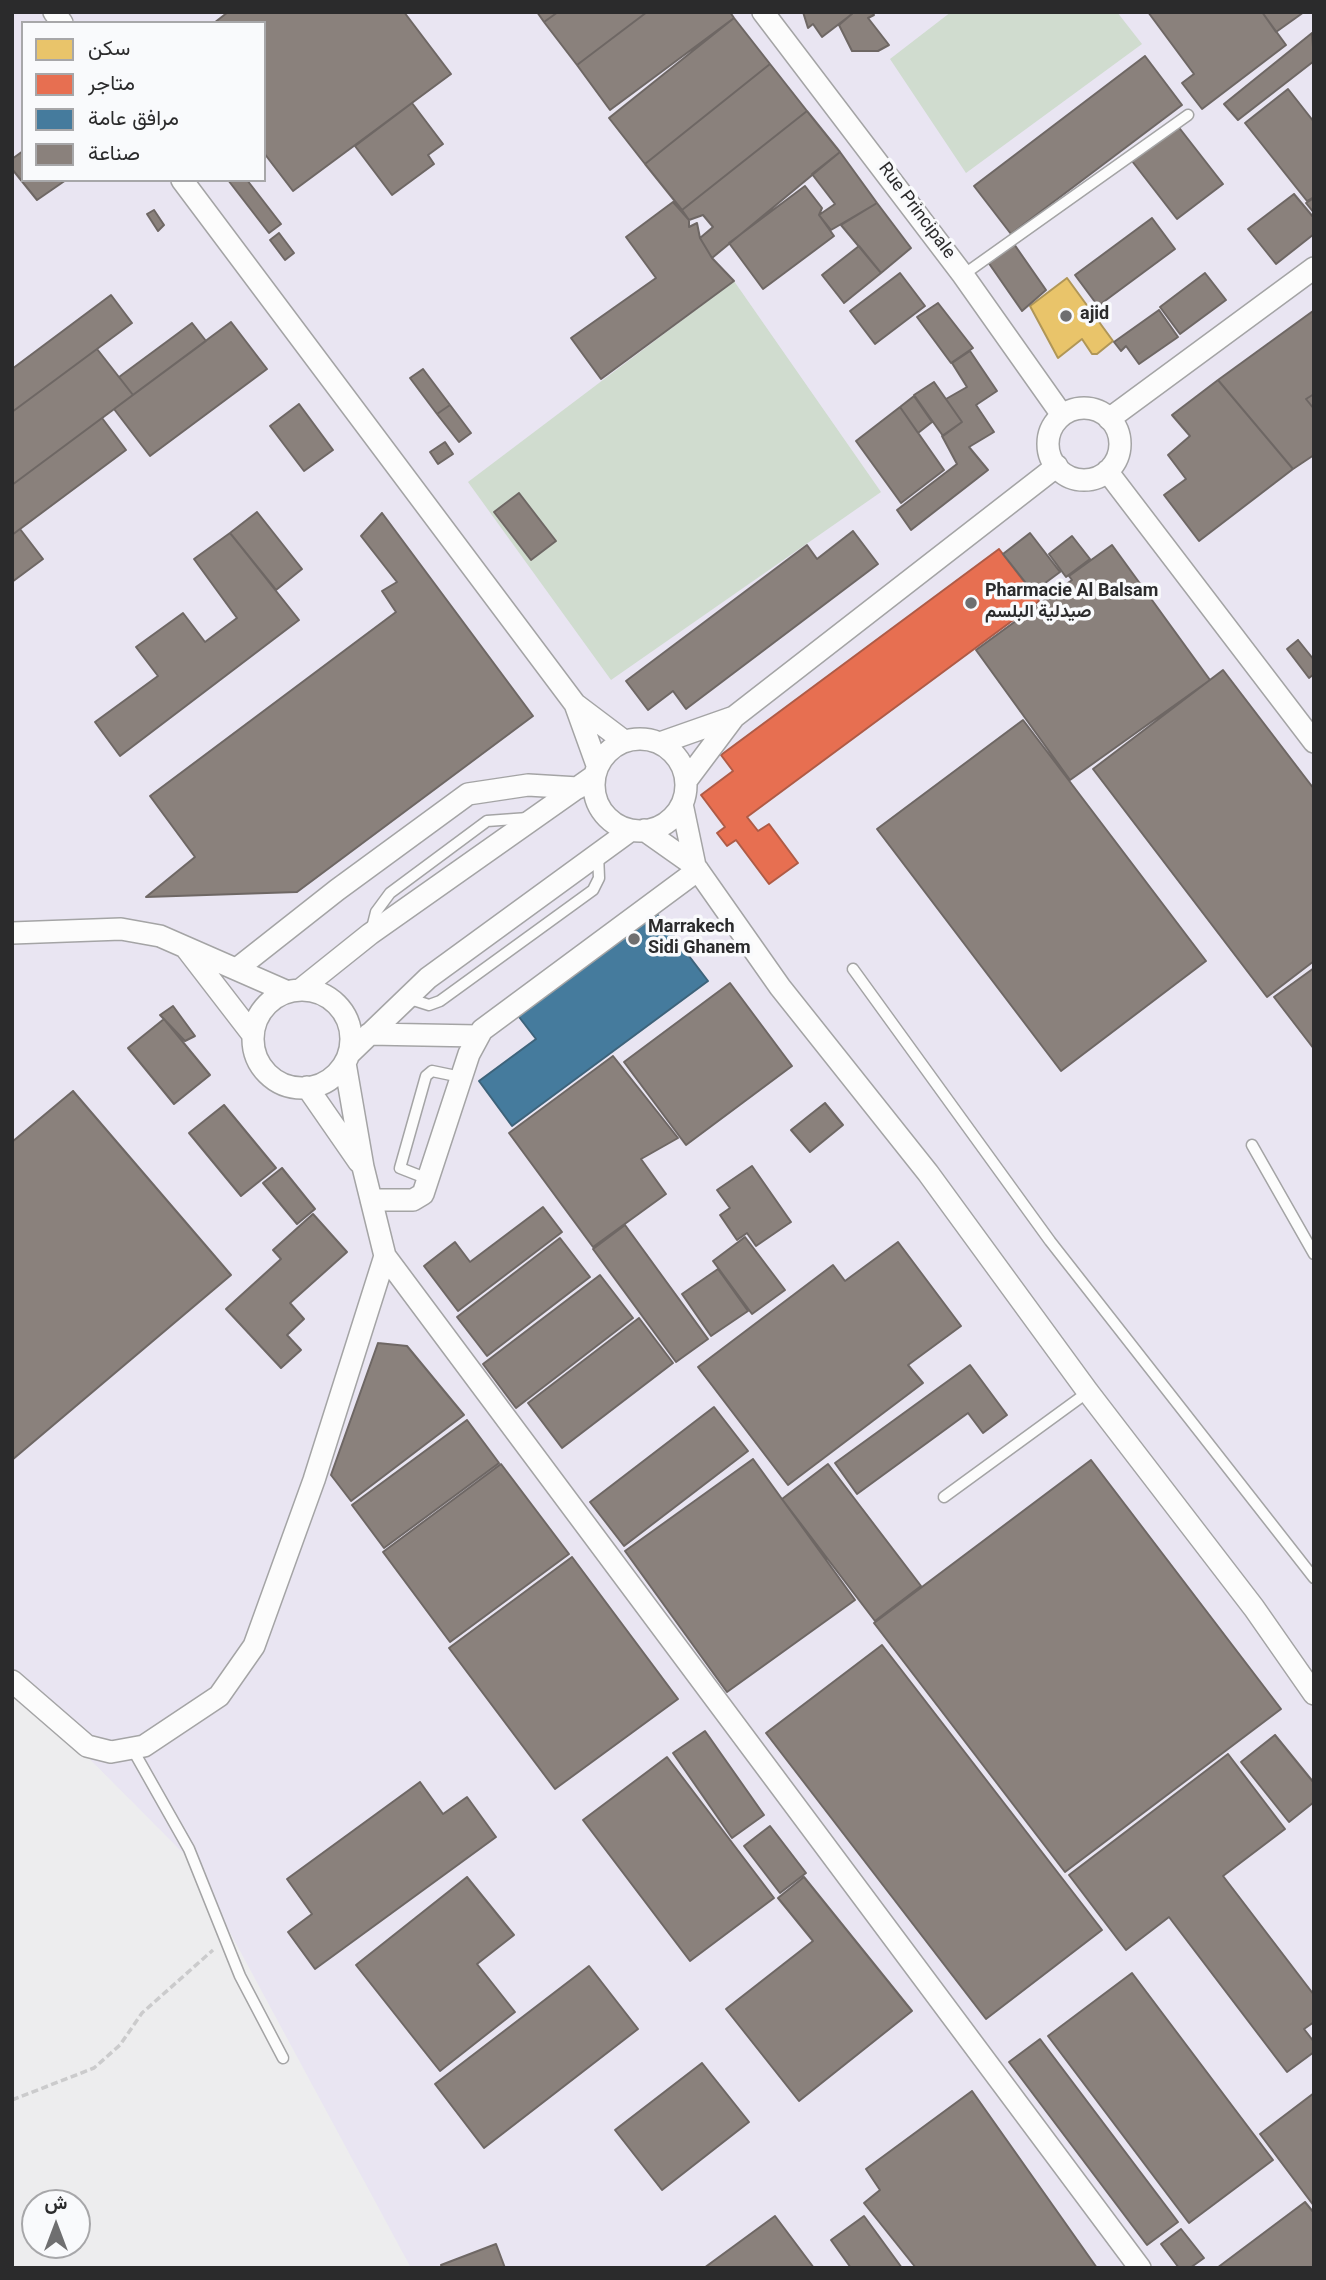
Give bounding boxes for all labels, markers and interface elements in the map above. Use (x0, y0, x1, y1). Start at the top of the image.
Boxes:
legend (21, 21, 266, 182)
text: سكن (88, 33, 130, 66)
text: متاجر (88, 68, 135, 101)
text: مرافق عامة (88, 103, 179, 136)
text: صناعة (88, 138, 140, 171)
street label: Rue Principale (872, 160, 958, 264)
place label: ajid (1080, 305, 1109, 327)
marker: ajid (1058, 308, 1074, 324)
place label: Pharmacie Al Balsam صيدلية البلسم (985, 582, 1158, 624)
marker: Pharmacie Al Balsam صيدلية البلسم (963, 595, 979, 611)
place label: Marrakech Sidi Ghanem (648, 918, 751, 960)
marker: Marrakech Sidi Ghanem (626, 931, 642, 947)
north arrow (21, 2189, 91, 2259)
text: ش (45, 2190, 67, 2219)

